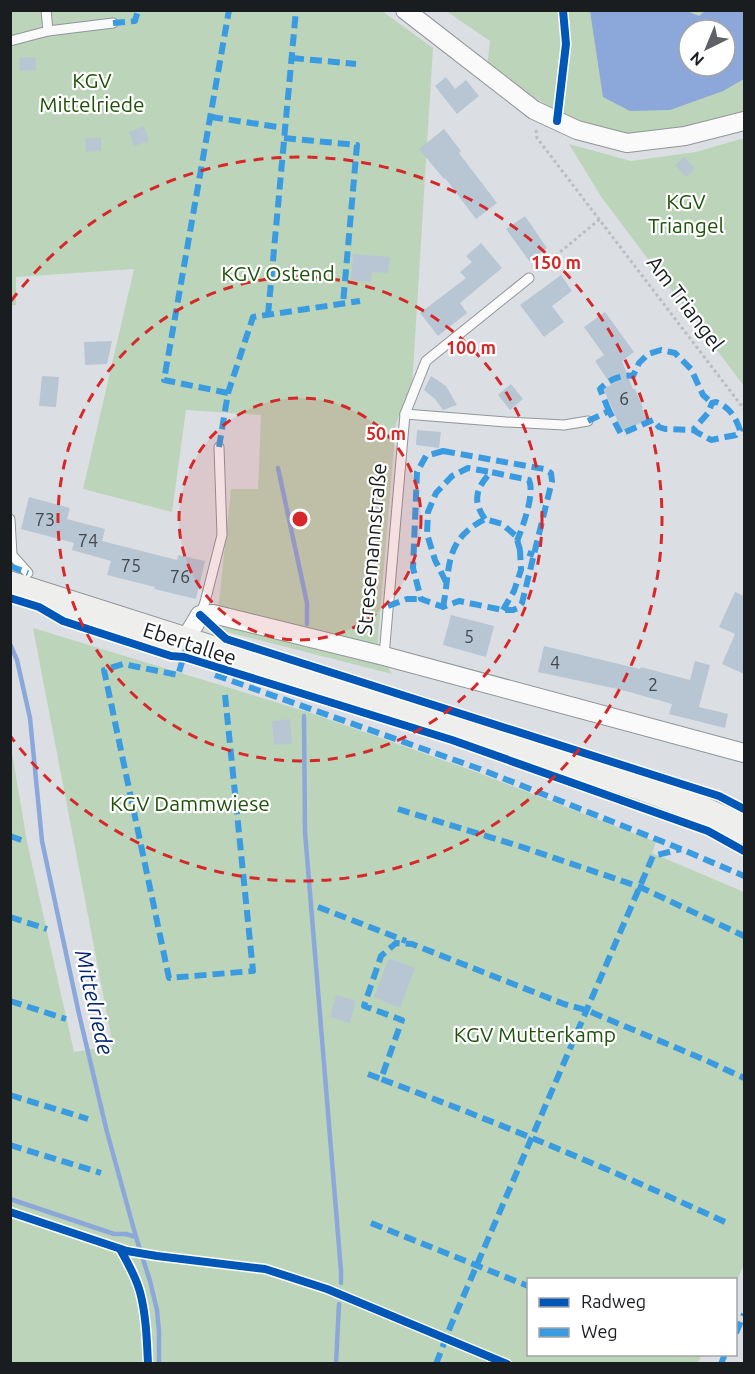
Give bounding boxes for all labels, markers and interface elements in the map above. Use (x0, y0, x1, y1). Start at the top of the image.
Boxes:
north arrow (677, 18, 737, 78)
text: N (686, 48, 707, 70)
park label: KGV Mittelriede (39, 68, 145, 116)
park label: KGV Triangel (648, 189, 724, 237)
street label: Am Triangel (643, 251, 729, 355)
text: 150 m (531, 252, 581, 272)
park label: KGV Ostend (221, 261, 335, 285)
text: 100 m (446, 337, 496, 357)
house number: 6 (619, 388, 629, 408)
text: 50 m (366, 423, 406, 443)
street label: Stresemannstraße (352, 462, 390, 636)
house number: 73 (35, 509, 55, 529)
centre of rings (290, 509, 310, 529)
house number: 74 (78, 530, 98, 550)
house number: 75 (121, 555, 141, 575)
house number: 76 (170, 566, 190, 586)
street label: Ebertallee (140, 617, 240, 669)
house number: 5 (464, 626, 474, 646)
house number: 4 (550, 652, 560, 672)
house number: 2 (648, 674, 658, 694)
park label: KGV Dammwiese (110, 791, 270, 815)
water label: Mittelriede (71, 947, 119, 1057)
park label: KGV Mutterkamp (454, 1022, 616, 1046)
legend (527, 1278, 737, 1356)
text: Radweg (581, 1291, 646, 1311)
text: Weg (581, 1321, 618, 1341)

